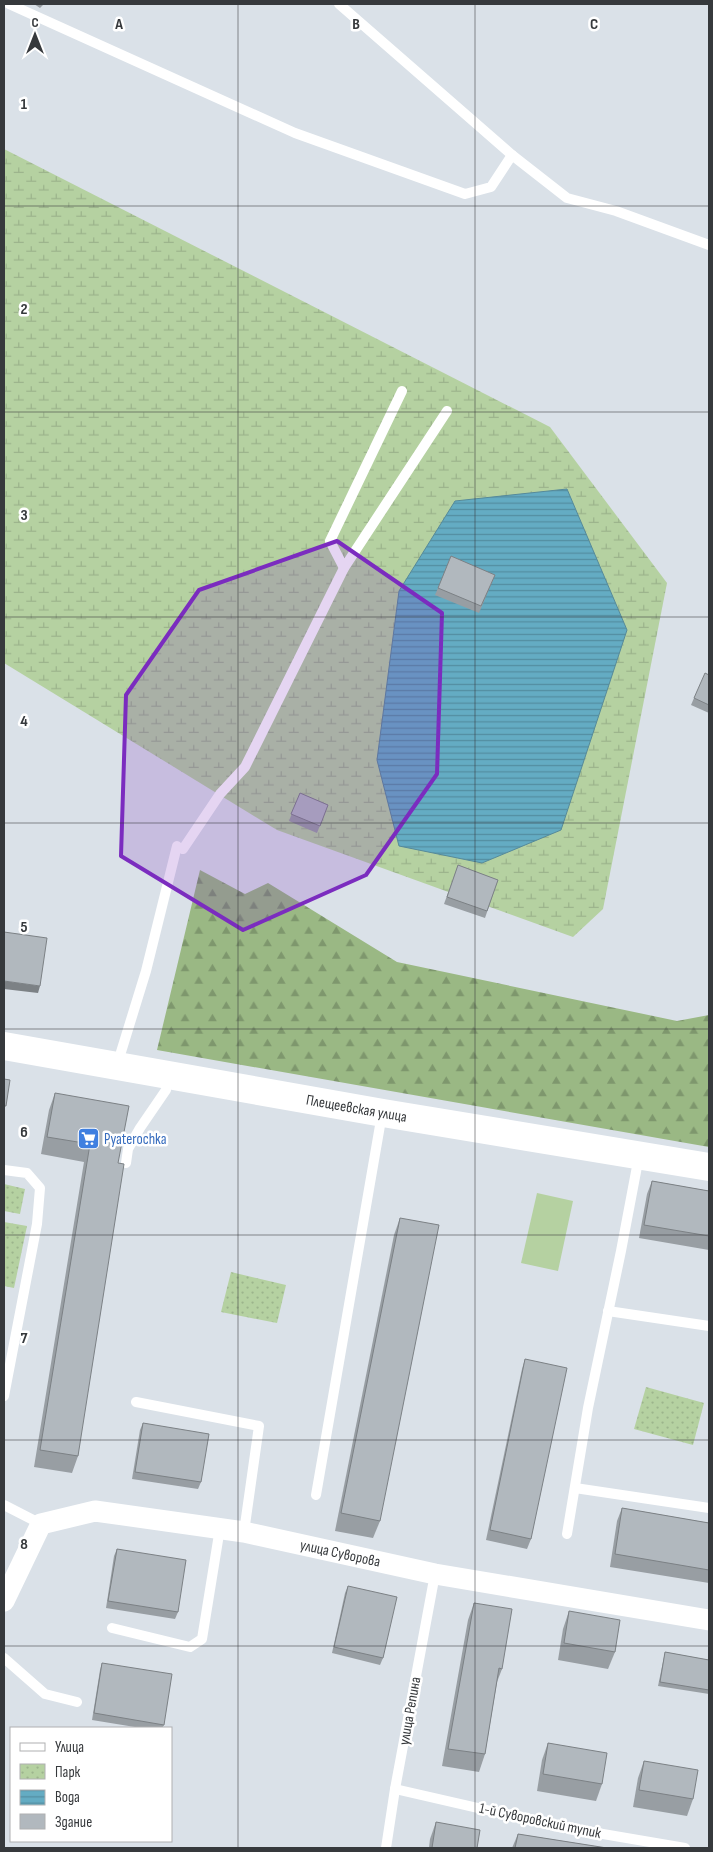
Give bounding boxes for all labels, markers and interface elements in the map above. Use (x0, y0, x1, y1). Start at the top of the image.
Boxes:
north arrow (10, 10, 60, 60)
text: С (31, 14, 39, 31)
text: A (114, 15, 123, 34)
text: B (352, 15, 360, 34)
text: C (590, 15, 598, 34)
text: 1 (21, 95, 28, 114)
text: 2 (20, 300, 28, 319)
text: 3 (20, 506, 28, 525)
text: 4 (20, 712, 28, 731)
text: 5 (20, 918, 28, 937)
street label: Плещеевская улица (305, 1090, 408, 1126)
text: 6 (20, 1123, 28, 1142)
supermarket icon: Pyaterochka (76, 1127, 100, 1151)
place label: Pyaterochka (104, 1130, 167, 1149)
text: 7 (21, 1329, 28, 1348)
text: 8 (20, 1535, 28, 1554)
street label: улица Суворова (298, 1535, 382, 1571)
street label: улица Репина (395, 1675, 425, 1747)
legend (10, 1727, 172, 1842)
text: Улица (55, 1738, 84, 1757)
text: Парк (55, 1763, 81, 1782)
text: Вода (55, 1788, 80, 1807)
street label: 1-й Суворовский тупик (477, 1799, 603, 1843)
text: Здание (55, 1813, 92, 1832)

